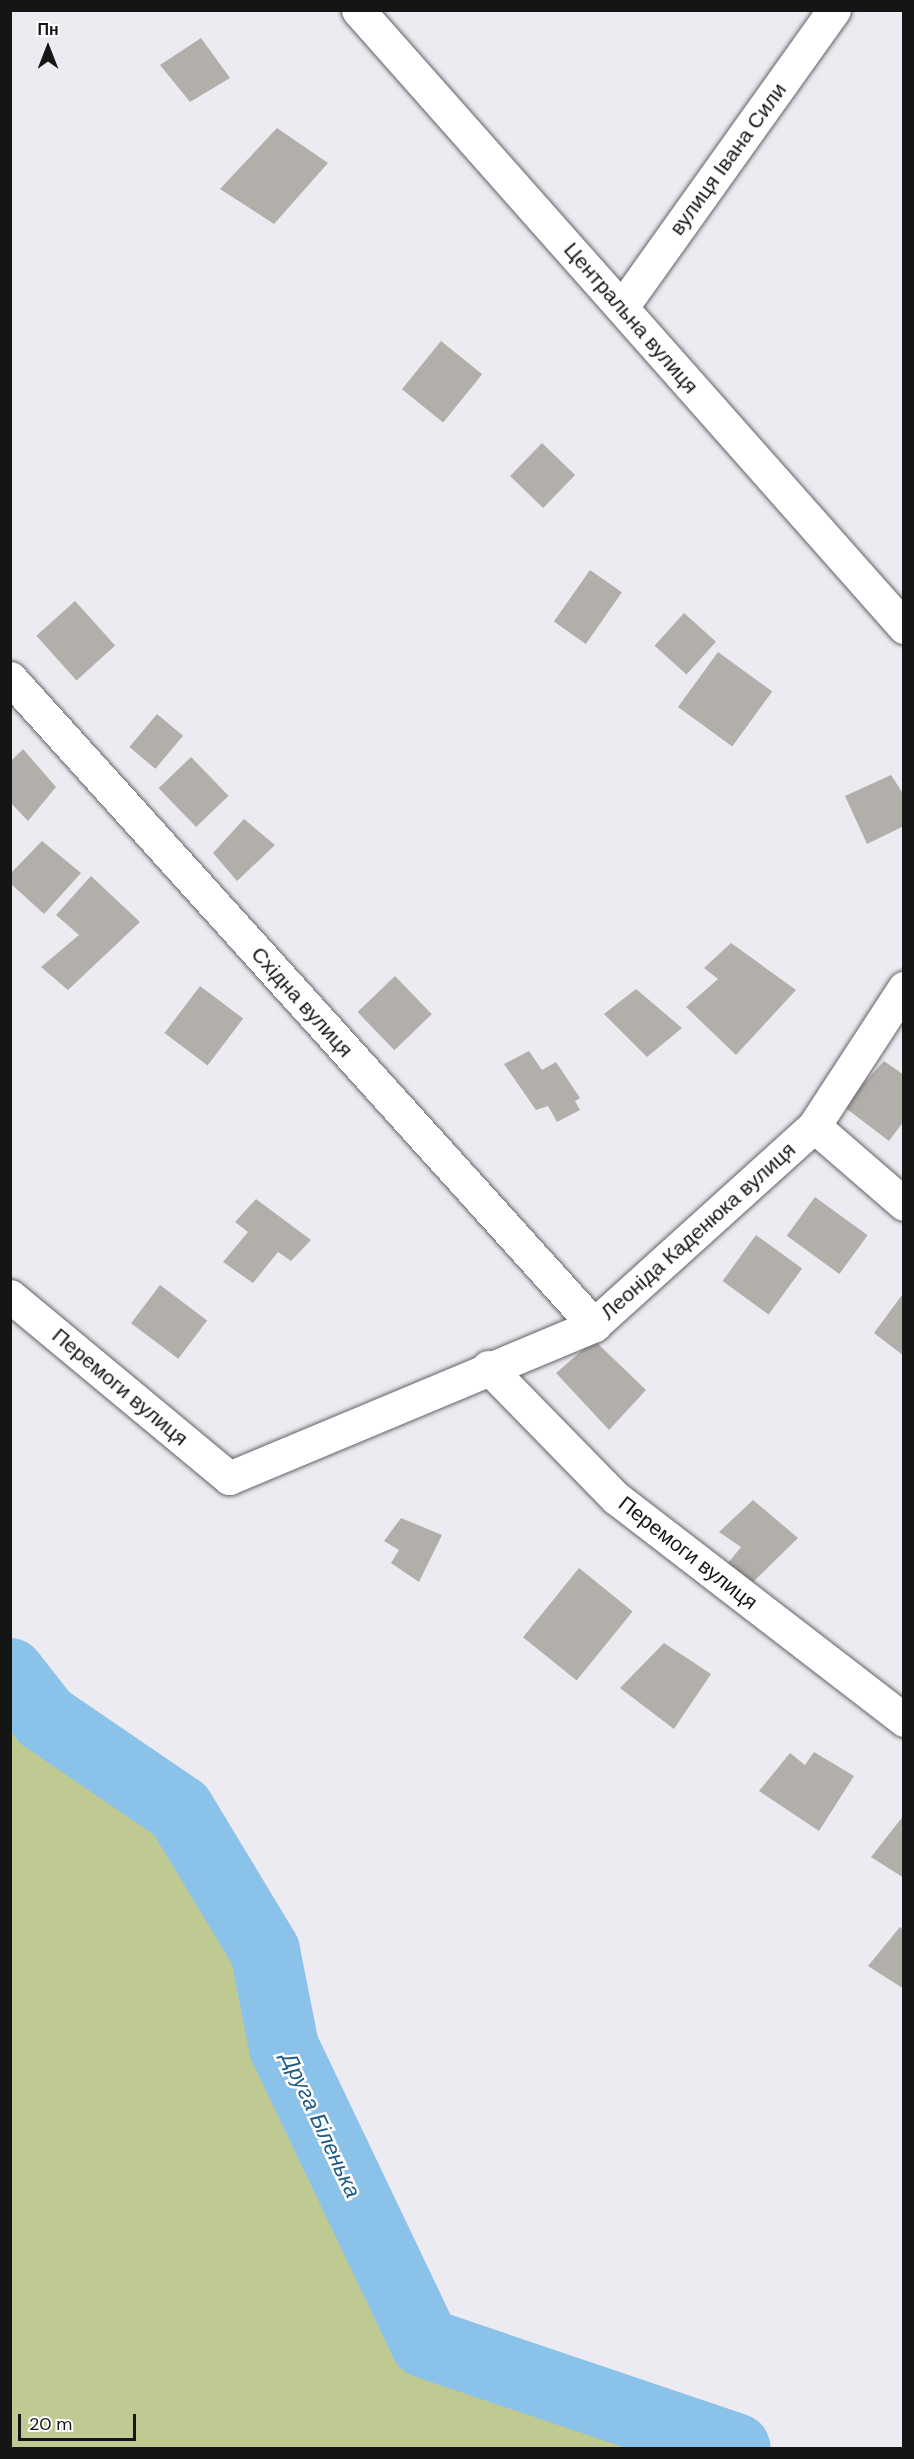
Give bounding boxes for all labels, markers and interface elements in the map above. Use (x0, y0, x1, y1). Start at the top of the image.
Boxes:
north arrow (18, 18, 78, 78)
text: Пн (37, 19, 59, 40)
street label: вулиця Івана Сили (664, 78, 792, 240)
street label: Центральна вулиця (559, 237, 703, 399)
street label: Східна вулиця (246, 942, 358, 1062)
street label: Леоніда Каденюка вулиця (596, 1137, 800, 1325)
street label: Перемоги вулиця (47, 1323, 193, 1451)
street label: Перемоги вулиця (614, 1491, 762, 1615)
water label: Друга Біленька (276, 2048, 366, 2202)
scale bar (21, 2402, 140, 2440)
text: 20 m (29, 2412, 72, 2436)

